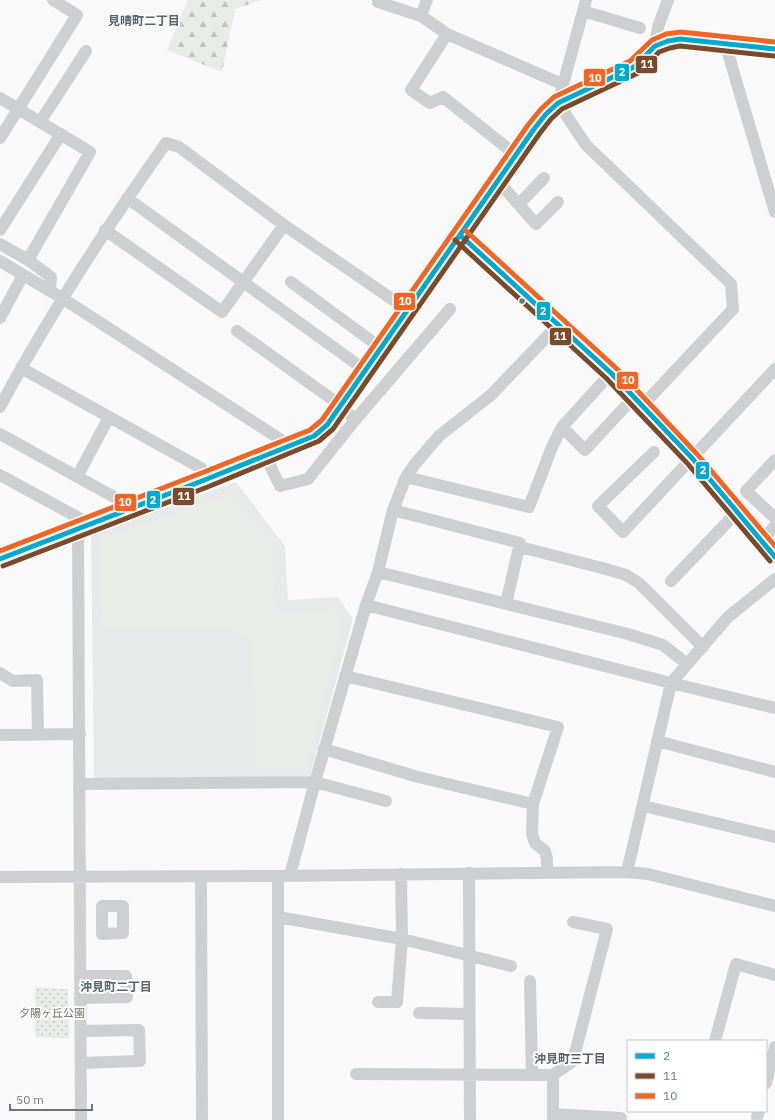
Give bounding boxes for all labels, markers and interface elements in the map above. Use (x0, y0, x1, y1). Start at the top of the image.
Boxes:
district label: 見晴町二丁目 (108, 13, 180, 28)
line badge: 11 (635, 55, 658, 74)
text: 11 (640, 57, 654, 71)
line badge: 2 (614, 63, 630, 82)
text: 2 (619, 65, 626, 79)
line badge: 10 (583, 68, 606, 87)
text: 10 (588, 71, 602, 85)
line badge: 10 (393, 292, 416, 311)
text: 10 (398, 294, 412, 308)
unlabelled marker (517, 296, 527, 306)
line badge: 2 (536, 301, 551, 321)
text: 2 (540, 304, 547, 318)
line badge: 11 (549, 327, 572, 346)
text: 11 (553, 329, 567, 343)
line badge: 10 (616, 371, 639, 390)
text: 10 (621, 373, 635, 387)
line badge: 2 (695, 461, 710, 480)
text: 2 (700, 463, 707, 477)
line badge: 11 (172, 487, 195, 506)
text: 11 (177, 489, 191, 503)
line badge: 2 (146, 490, 161, 509)
line badge: 10 (114, 493, 137, 512)
text: 2 (150, 493, 157, 507)
text: 10 (118, 495, 132, 509)
district label: 沖見町二丁目 (80, 979, 152, 994)
park label: 夕陽ヶ丘公園 (19, 1006, 85, 1020)
legend (627, 1040, 767, 1112)
text: 2 (663, 1048, 670, 1063)
district label: 沖見町三丁目 (534, 1051, 606, 1066)
text: 11 (663, 1068, 677, 1083)
scale bar (10, 1086, 92, 1112)
text: 10 (663, 1088, 677, 1103)
text: 50 m (16, 1092, 44, 1107)

